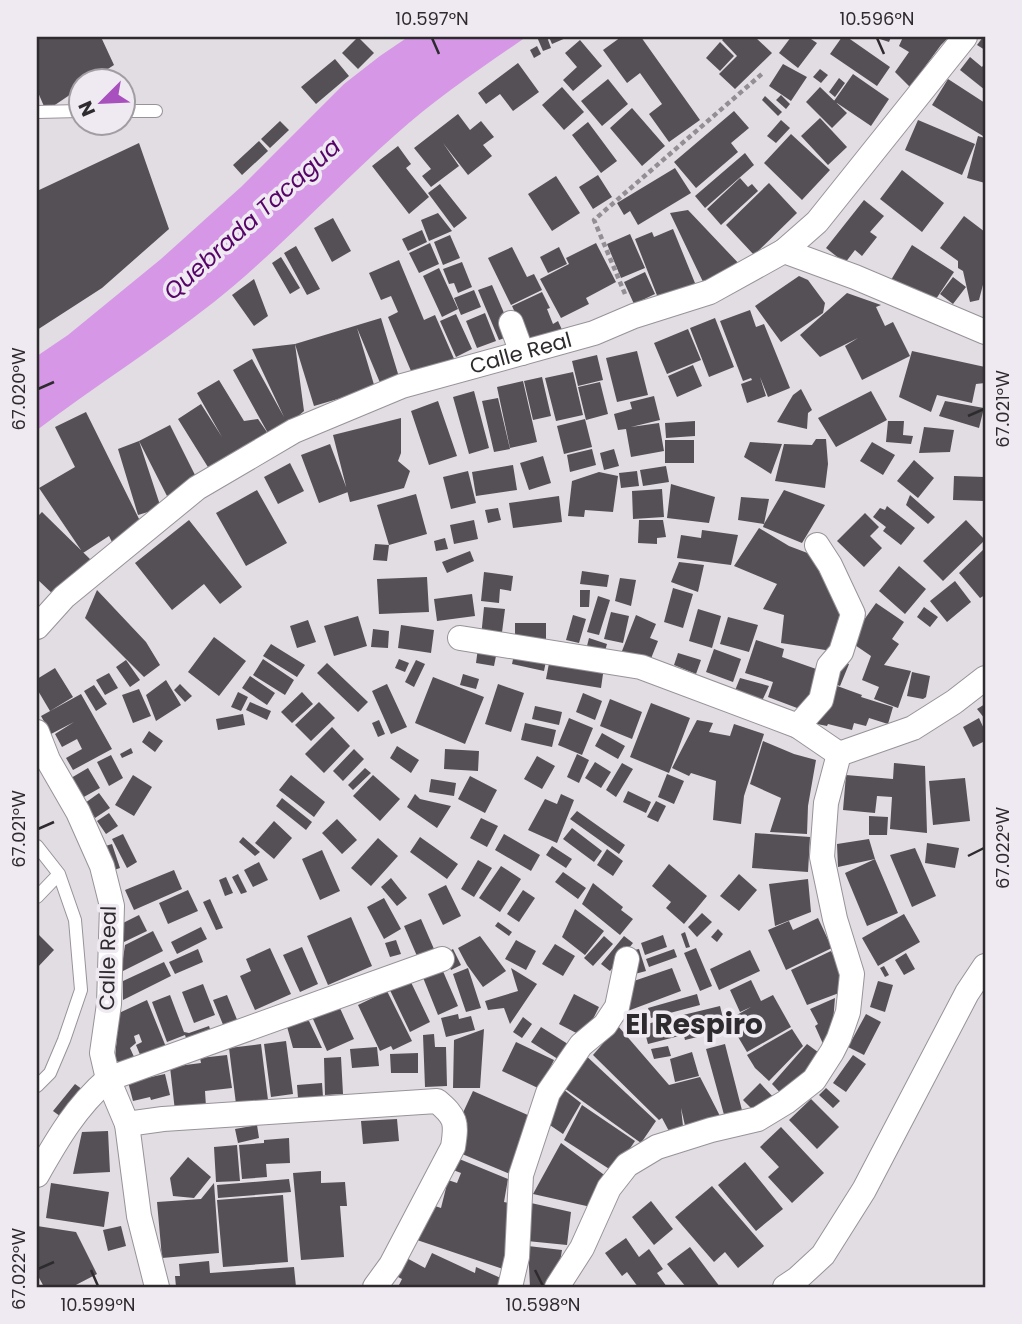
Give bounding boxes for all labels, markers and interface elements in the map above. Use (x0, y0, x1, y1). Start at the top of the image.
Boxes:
text: 10.597°N (395, 6, 469, 31)
text: 10.596°N (840, 6, 914, 31)
north arrow (66, 66, 136, 136)
text: N (72, 97, 102, 121)
water label: Quebrada Tacagua (157, 131, 347, 307)
street label: Calle Real (466, 325, 575, 381)
text: 67.020°W (6, 347, 31, 430)
text: 67.021°W (990, 370, 1015, 448)
text: 67.021°W (6, 790, 31, 868)
text: 67.022°W (990, 807, 1015, 889)
street label: Calle Real (92, 905, 123, 1011)
district label: El Respiro (625, 1005, 763, 1044)
text: 67.022°W (6, 1228, 31, 1310)
text: 10.599°N (61, 1292, 135, 1317)
text: 10.598°N (506, 1292, 580, 1317)

